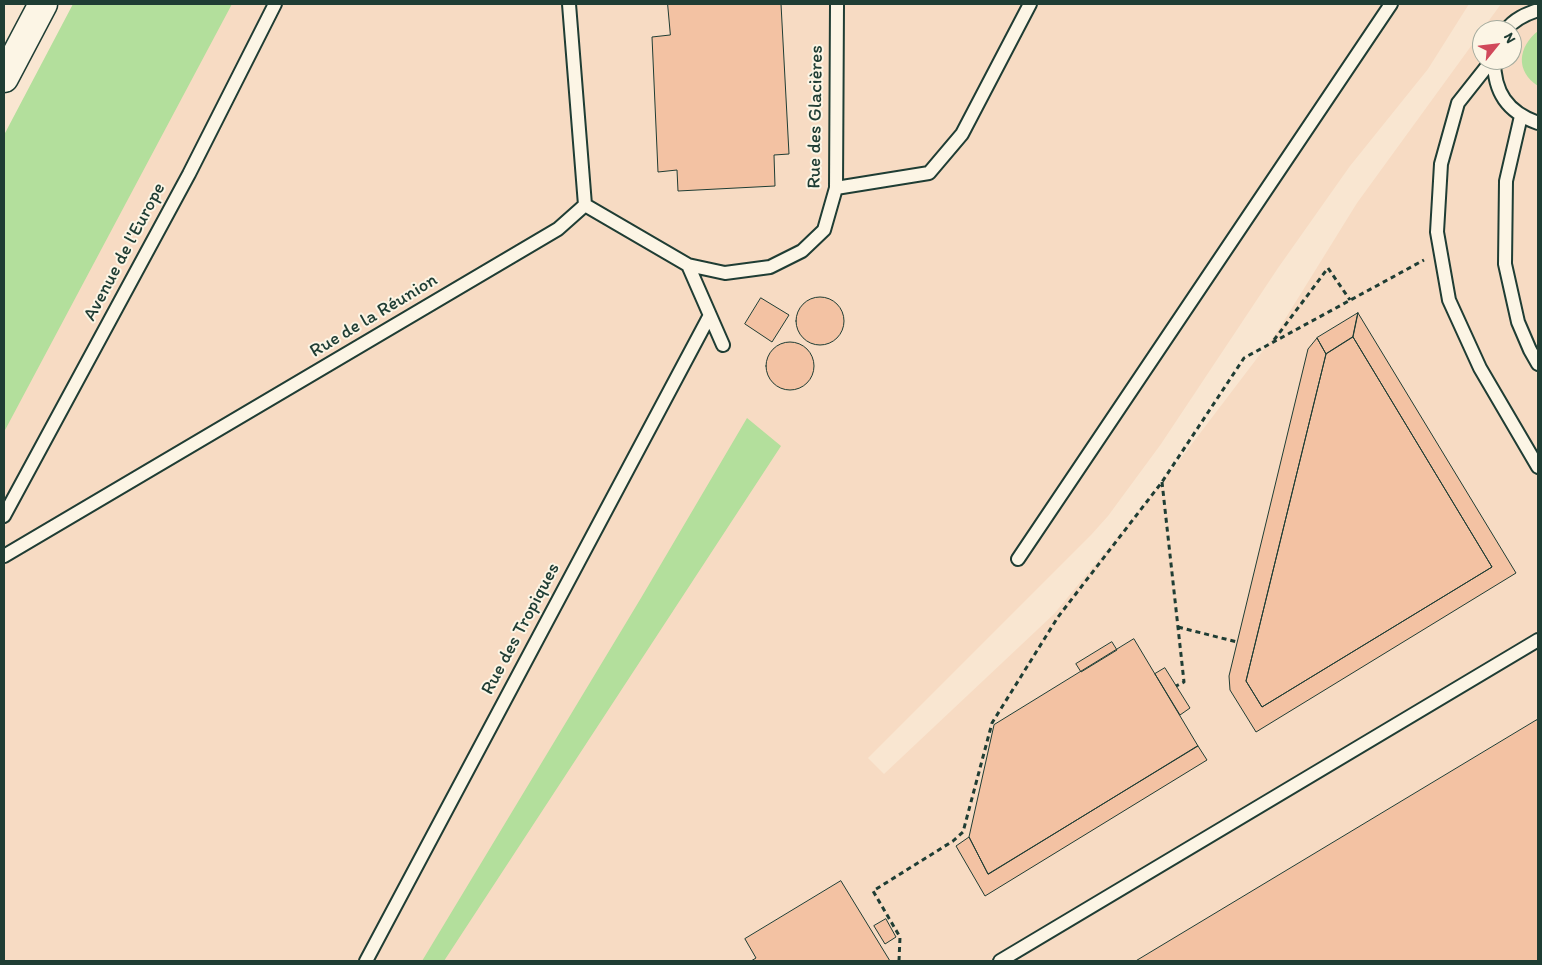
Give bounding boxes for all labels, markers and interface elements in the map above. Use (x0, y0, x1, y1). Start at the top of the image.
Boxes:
north arrow (1472, 20, 1522, 70)
text: N (1500, 30, 1519, 46)
street label: Rue des Glacières (803, 45, 829, 189)
street label: Avenue de l'Europe (79, 179, 171, 325)
street label: Rue de la Réunion (306, 269, 442, 363)
street label: Rue des Tropiques (477, 559, 565, 699)

